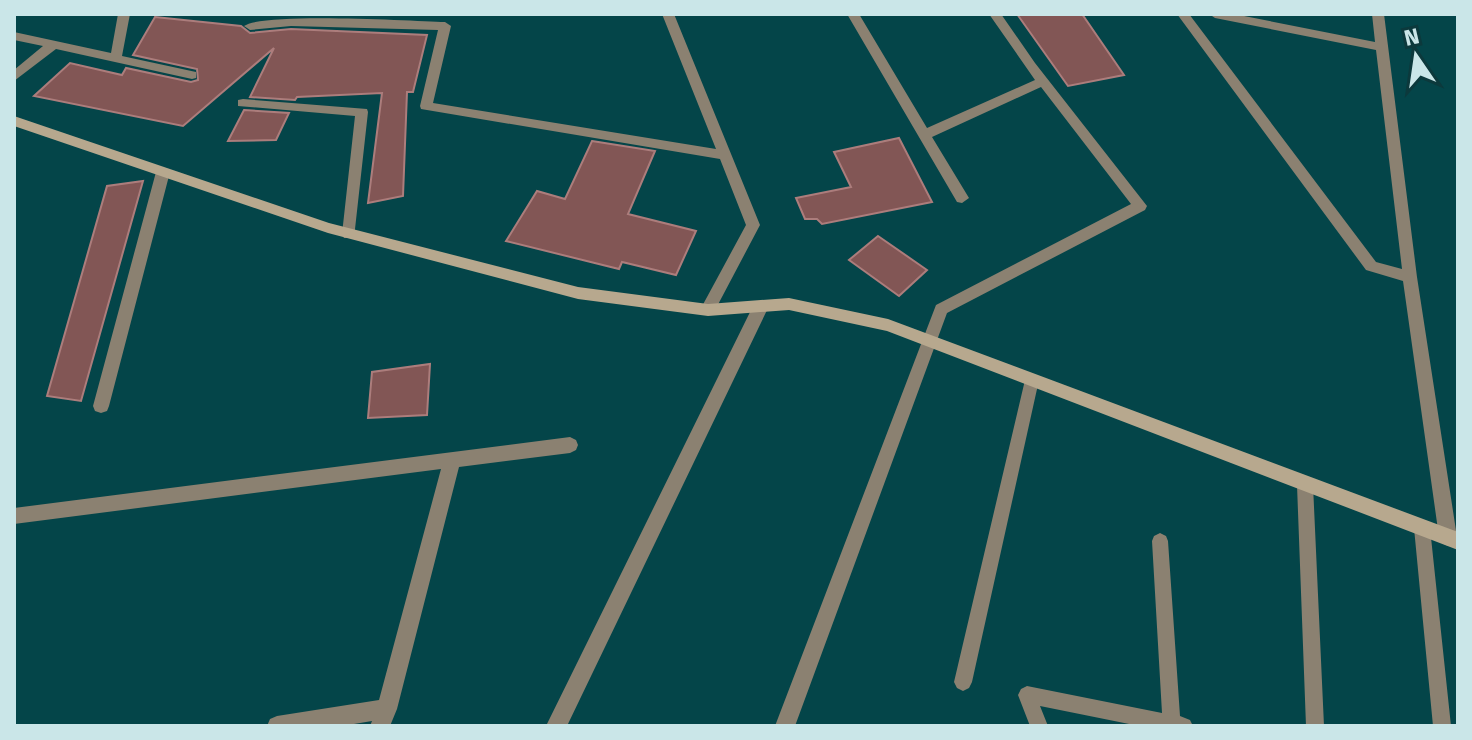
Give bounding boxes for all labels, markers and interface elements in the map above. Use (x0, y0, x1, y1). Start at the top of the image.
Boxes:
north arrow (1376, 16, 1456, 96)
text: N (1401, 22, 1422, 52)

